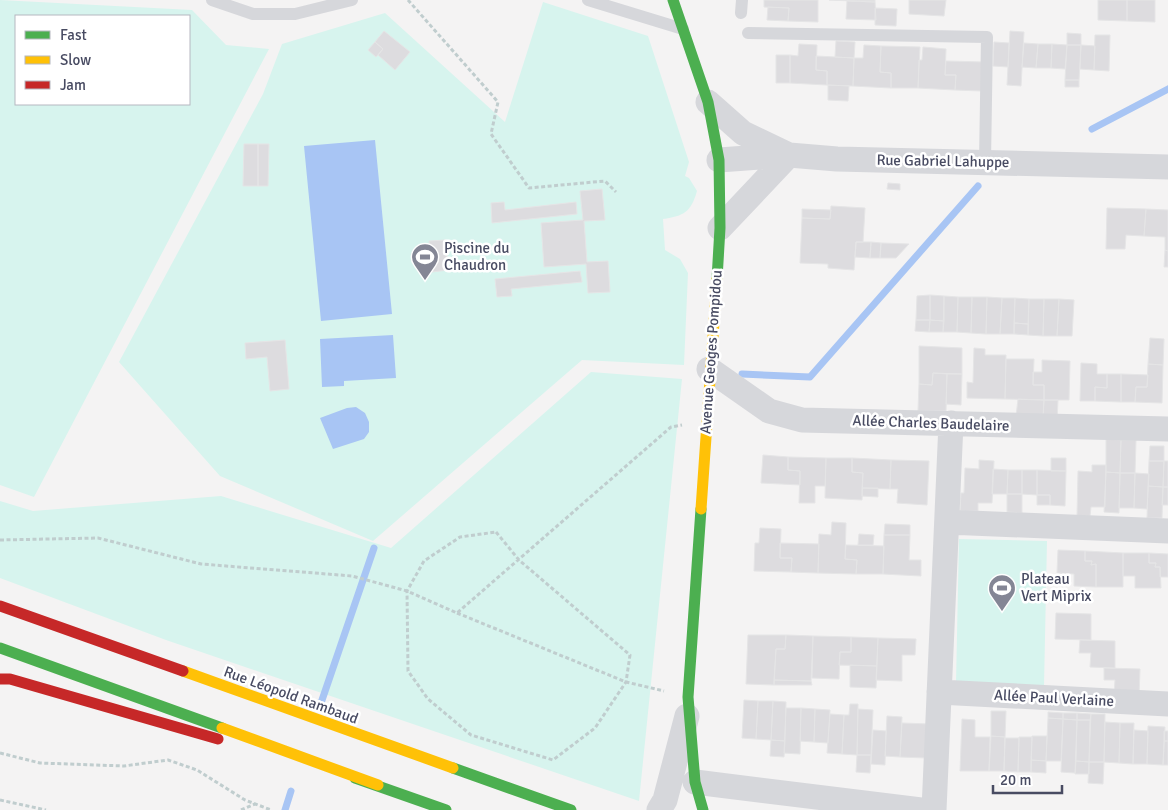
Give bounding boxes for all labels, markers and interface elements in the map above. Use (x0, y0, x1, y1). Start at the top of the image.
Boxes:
legend (15, 15, 190, 105)
text: Fast (60, 26, 87, 44)
text: Slow (60, 51, 91, 69)
text: Jam (60, 76, 86, 94)
street label: Rue Gabriel Lahuppe (876, 151, 1010, 171)
place label: Piscine du Chaudron (444, 239, 510, 274)
sports icon: Piscine du Chaudron (410, 242, 440, 281)
street label: Avenue Geoges Pompidou (696, 269, 726, 435)
street label: Allée Charles Baudelaire (852, 411, 1010, 435)
place label: Plateau Vert Miprix (1021, 570, 1092, 605)
sports icon: Plateau Vert Miprix (987, 573, 1017, 612)
street label: Rue Léopold Rambaud (221, 662, 361, 728)
street label: Allée Paul Verlaine (993, 686, 1115, 710)
scale bar (993, 762, 1062, 794)
text: 20 m (1000, 771, 1031, 789)

